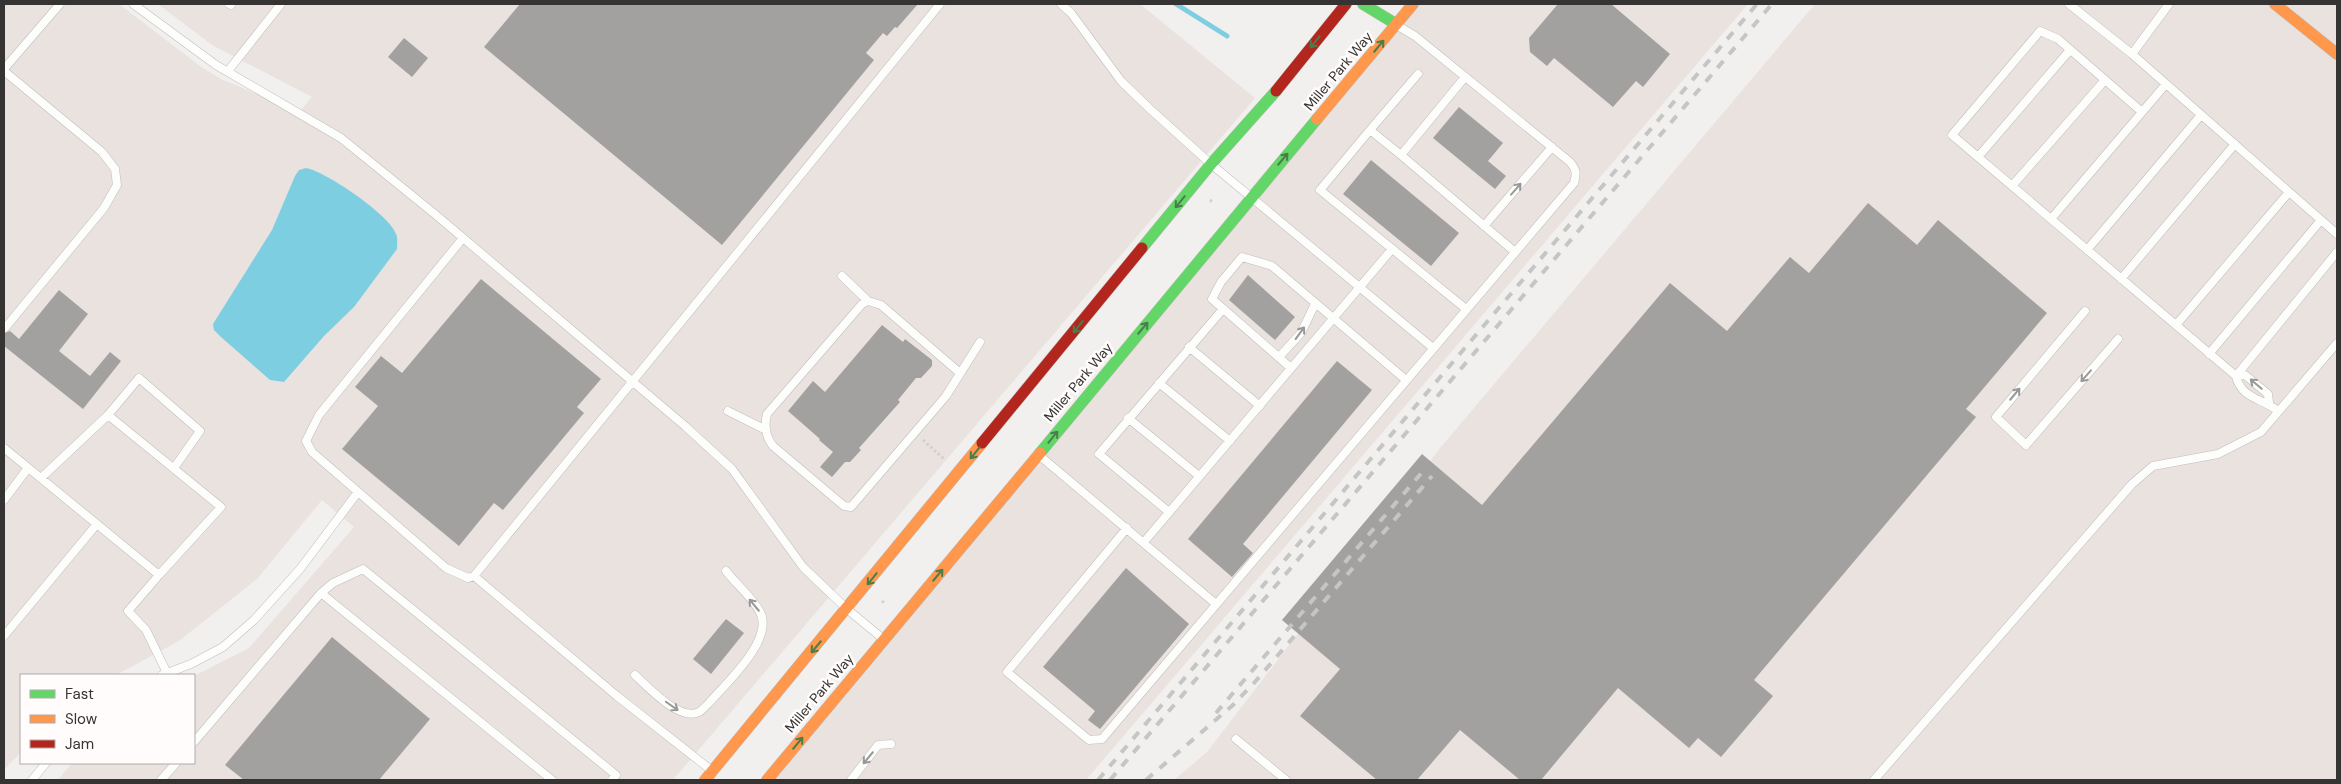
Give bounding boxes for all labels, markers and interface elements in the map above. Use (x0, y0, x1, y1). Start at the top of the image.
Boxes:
street label: Miller Park Way (1300, 28, 1376, 114)
one-way arrow (1310, 35, 1321, 48)
one-way arrow (1373, 39, 1384, 52)
one-way arrow (1277, 153, 1288, 166)
one-way arrow (1510, 182, 1521, 195)
one-way arrow (1175, 195, 1186, 208)
one-way arrow (1072, 321, 1083, 334)
one-way arrow (1138, 321, 1149, 334)
one-way arrow (1295, 326, 1305, 340)
street label: Miller Park Way (1040, 339, 1116, 425)
one-way arrow (2080, 369, 2091, 382)
one-way arrow (2250, 379, 2263, 390)
one-way arrow (2009, 388, 2021, 401)
one-way arrow (1047, 430, 1059, 443)
one-way arrow (969, 446, 980, 459)
one-way arrow (932, 568, 943, 581)
one-way arrow (866, 572, 877, 585)
one-way arrow (749, 599, 760, 612)
one-way arrow (810, 640, 821, 653)
street label: Miller Park Way (781, 650, 857, 736)
legend (20, 674, 195, 764)
text: Fast (65, 684, 94, 704)
one-way arrow (665, 701, 679, 711)
text: Slow (65, 709, 98, 729)
text: Jam (65, 734, 94, 754)
one-way arrow (792, 736, 804, 749)
one-way arrow (863, 751, 874, 764)

